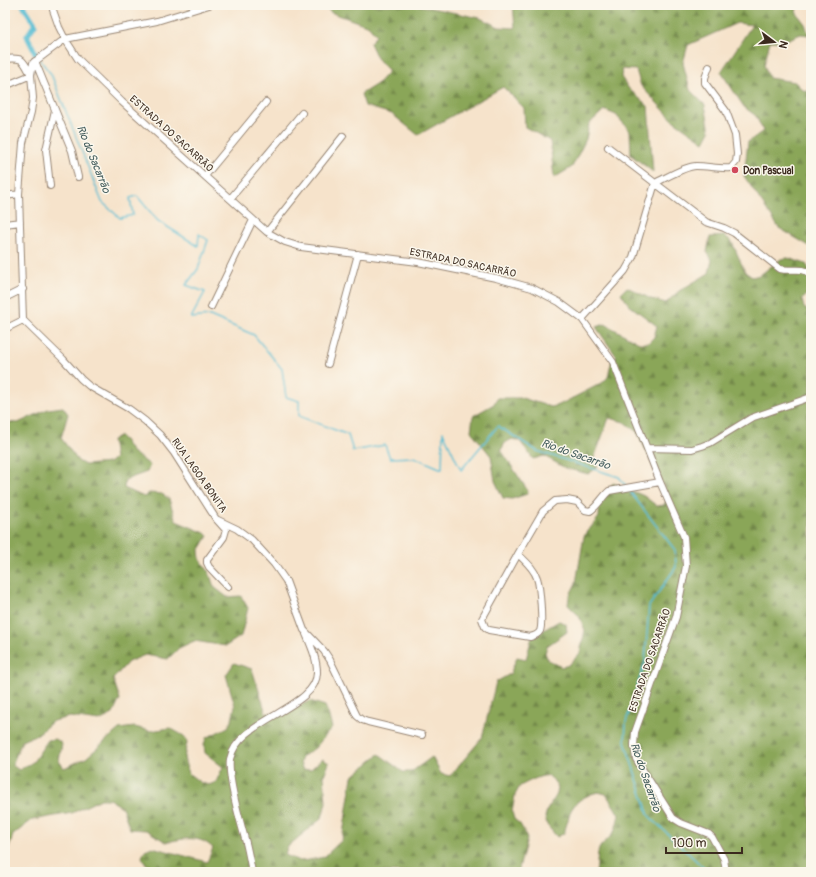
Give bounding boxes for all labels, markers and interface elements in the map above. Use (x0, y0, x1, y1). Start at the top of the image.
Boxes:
north arrow (754, 22, 794, 62)
text: N (776, 39, 790, 51)
street label: ESTRADA DO SACARRÃO (127, 92, 216, 174)
water label: Rio do Sacarrão (74, 123, 113, 196)
marker: Don Pascual (730, 165, 740, 175)
place label: Don Pascual (743, 165, 794, 177)
street label: ESTRADA DO SACARRÃO (409, 245, 517, 280)
street label: RUA LAGOA BONITA (169, 436, 230, 516)
water label: Rio do Sacarrão (540, 437, 613, 473)
street label: ESTRADA DO SACARRÃO (626, 607, 673, 713)
water label: Rio do Sacarrão (628, 741, 664, 814)
scale bar (666, 829, 742, 855)
text: 100 m (672, 836, 707, 851)

